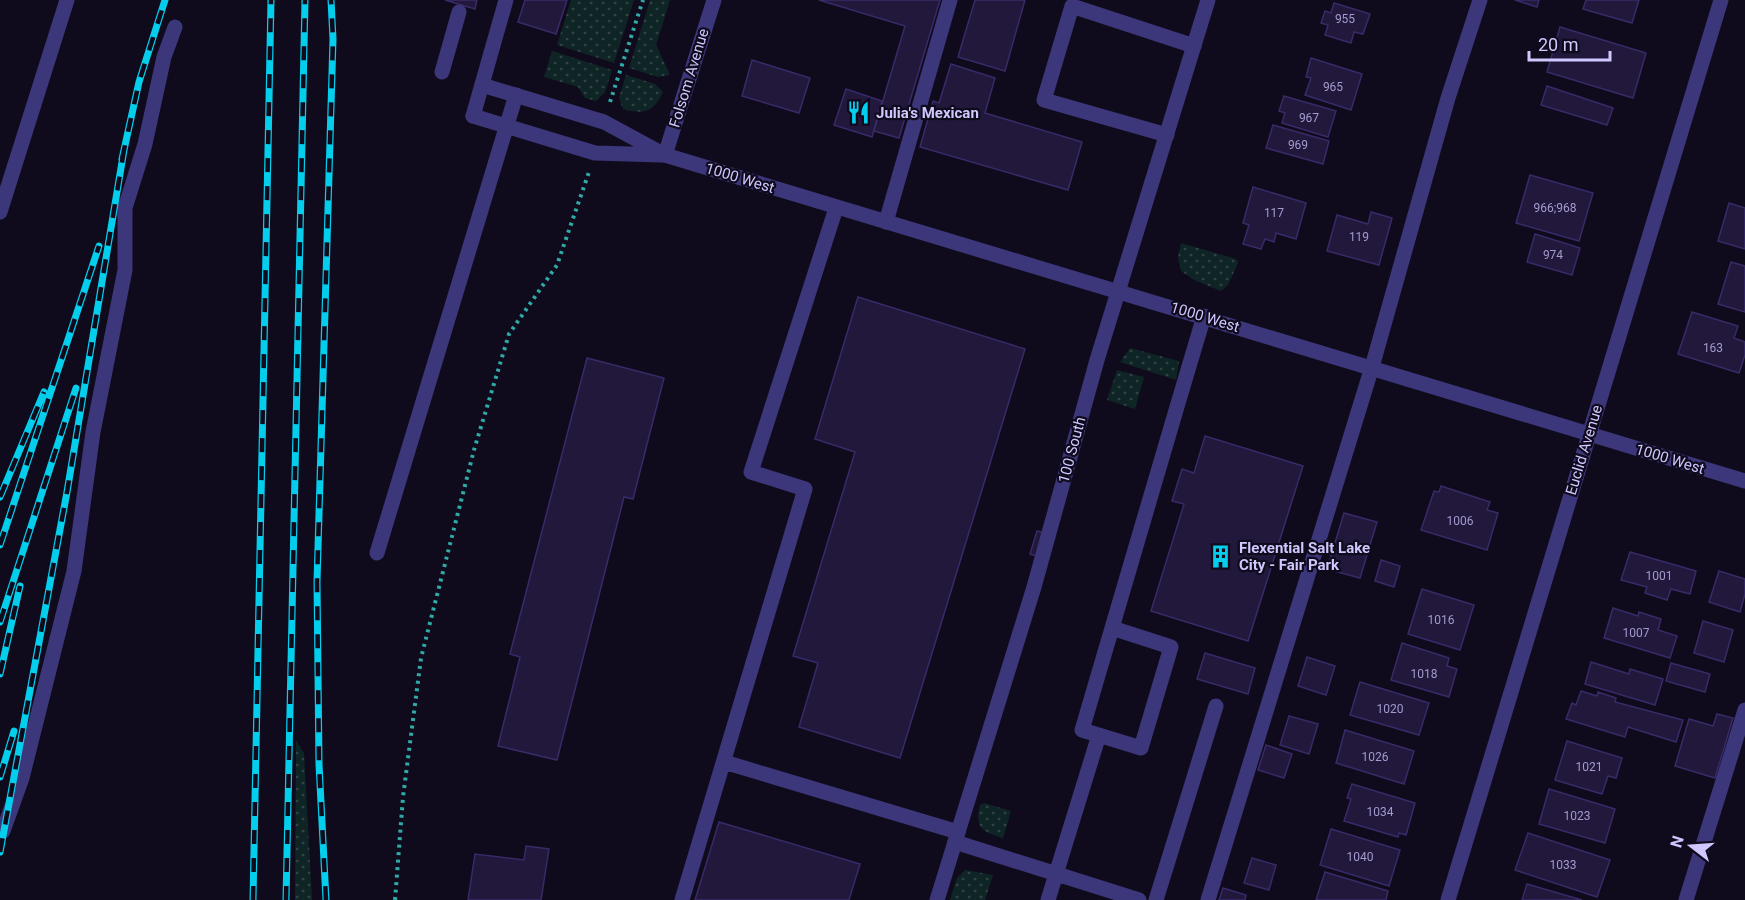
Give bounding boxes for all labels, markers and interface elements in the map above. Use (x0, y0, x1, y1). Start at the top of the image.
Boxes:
house number: 955 (1335, 12, 1355, 26)
scale bar (1529, 24, 1610, 62)
street label: Folsom Avenue (665, 26, 713, 130)
text: 20 m (1538, 34, 1578, 55)
house number: 965 (1323, 80, 1343, 94)
restaurant icon: Julia's Mexican (845, 100, 871, 126)
place label: Julia's Mexican (876, 104, 979, 122)
house number: 967 (1299, 111, 1319, 125)
house number: 969 (1288, 138, 1308, 152)
street label: 1000 West (703, 159, 777, 197)
house number: 966;968 (1533, 201, 1577, 215)
house number: 117 (1264, 206, 1284, 220)
house number: 119 (1349, 230, 1369, 244)
house number: 974 (1543, 248, 1563, 262)
street label: 1000 West (1168, 298, 1242, 336)
house number: 163 (1703, 341, 1723, 355)
street label: Euclid Avenue (1562, 403, 1606, 497)
street label: 100 South (1055, 415, 1089, 485)
street label: 1000 West (1633, 440, 1707, 478)
house number: 1006 (1447, 514, 1474, 528)
place label: Flexential Salt Lake City - Fair Park (1239, 539, 1370, 574)
building icon: Flexential Salt Lake City - Fair Park (1208, 544, 1234, 570)
house number: 1001 (1646, 569, 1672, 583)
house number: 1016 (1428, 613, 1455, 627)
house number: 1007 (1623, 626, 1650, 640)
house number: 1018 (1411, 667, 1438, 681)
house number: 1020 (1377, 702, 1404, 716)
house number: 1026 (1362, 750, 1389, 764)
house number: 1021 (1576, 760, 1602, 774)
house number: 1034 (1367, 805, 1394, 819)
house number: 1023 (1564, 809, 1590, 823)
north arrow (1661, 816, 1721, 876)
text: N (1666, 834, 1688, 850)
house number: 1040 (1347, 850, 1374, 864)
house number: 1033 (1550, 858, 1576, 872)

